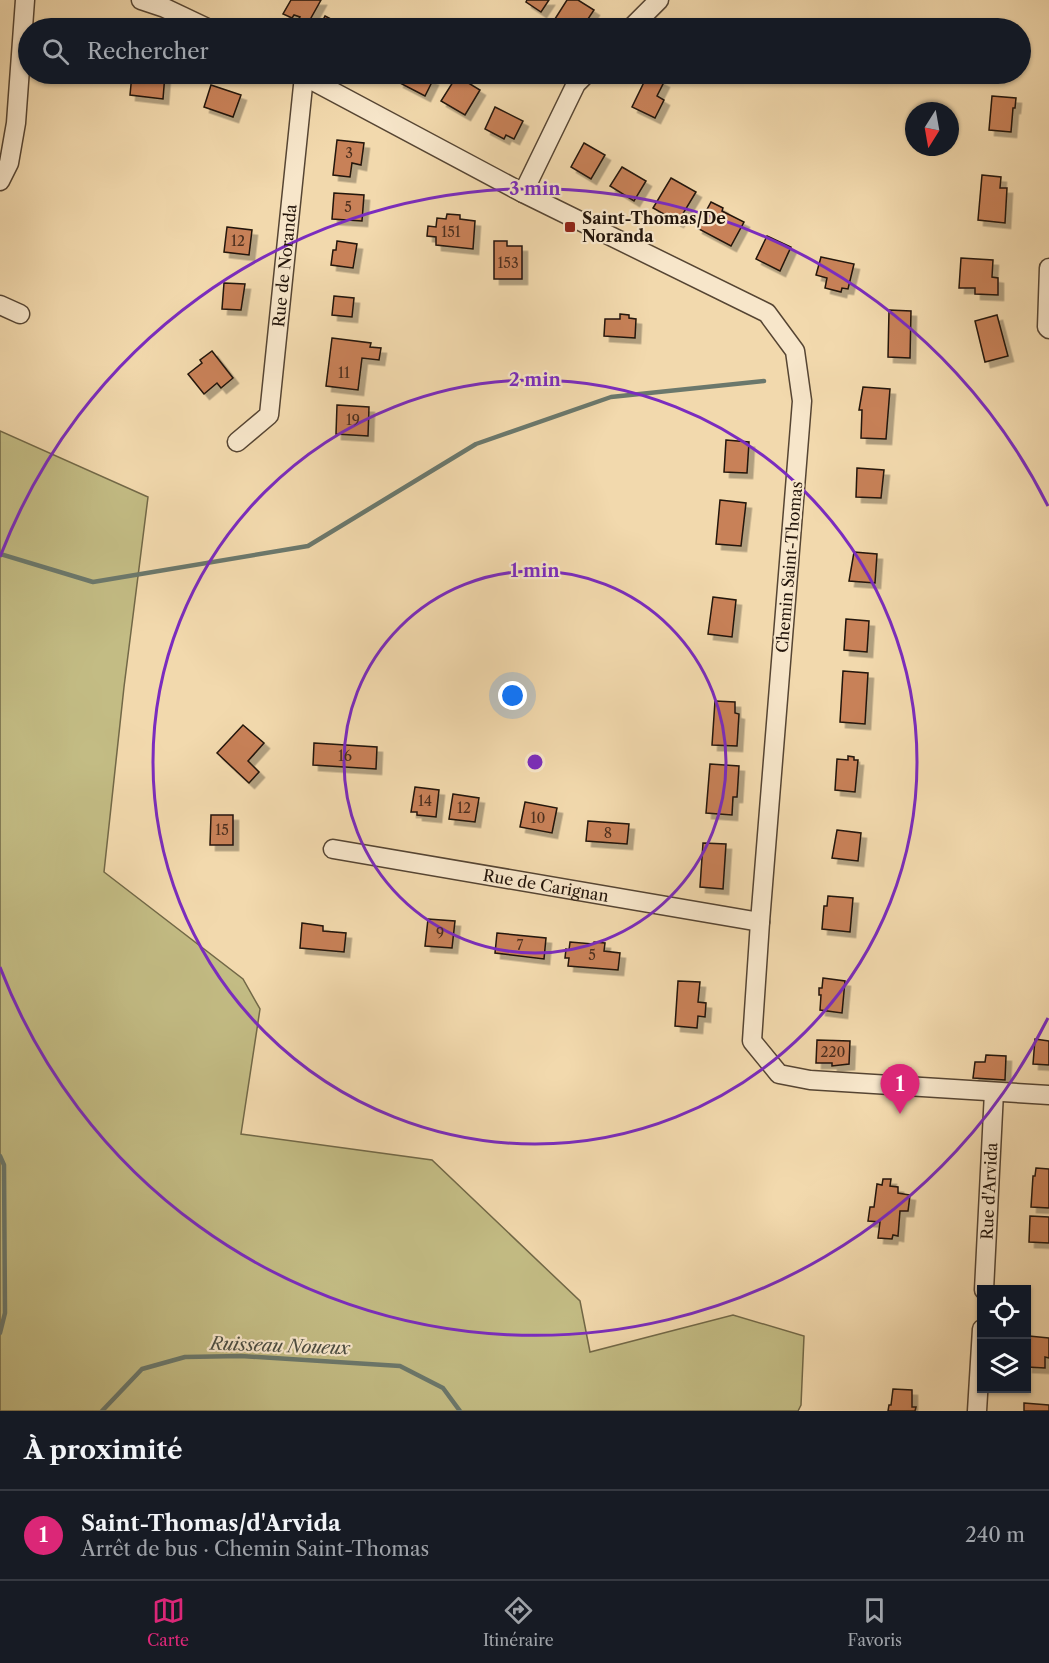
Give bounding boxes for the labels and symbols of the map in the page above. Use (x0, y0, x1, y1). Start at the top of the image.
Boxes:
north arrow (905, 102, 959, 156)
house number: 3 (345, 144, 353, 162)
text: 3 min (509, 178, 561, 200)
house number: 5 (344, 198, 352, 216)
street label: Rue de Noranda (268, 203, 301, 328)
place label: Saint-Thomas/De Noranda (582, 208, 726, 246)
marker: Saint-Thomas/De Noranda (563, 220, 577, 234)
house number: 151 (441, 223, 461, 241)
house number: 12 (231, 232, 245, 250)
house number: 153 (497, 254, 519, 272)
house number: 11 (338, 364, 350, 382)
text: 2 min (509, 369, 562, 391)
house number: 19 (346, 411, 360, 429)
street label: Chemin Saint-Thomas (772, 480, 806, 654)
text: 1 min (510, 560, 560, 582)
your location (498, 681, 527, 710)
house number: 16 (338, 747, 352, 765)
centre of rings (525, 752, 545, 772)
house number: 14 (418, 792, 432, 810)
house number: 12 (457, 799, 471, 817)
house number: 10 (531, 809, 545, 827)
house number: 15 (215, 821, 229, 839)
house number: 8 (604, 824, 612, 842)
street label: Rue de Carignan (482, 865, 610, 906)
house number: 9 (436, 924, 444, 942)
house number: 7 (517, 936, 524, 954)
house number: 5 (588, 946, 596, 964)
house number: 220 (821, 1043, 846, 1061)
pin: 1 (880, 1064, 920, 1114)
street label: Rue d'Arvida (977, 1141, 1001, 1240)
water label: Ruisseau Noueux (208, 1333, 352, 1359)

